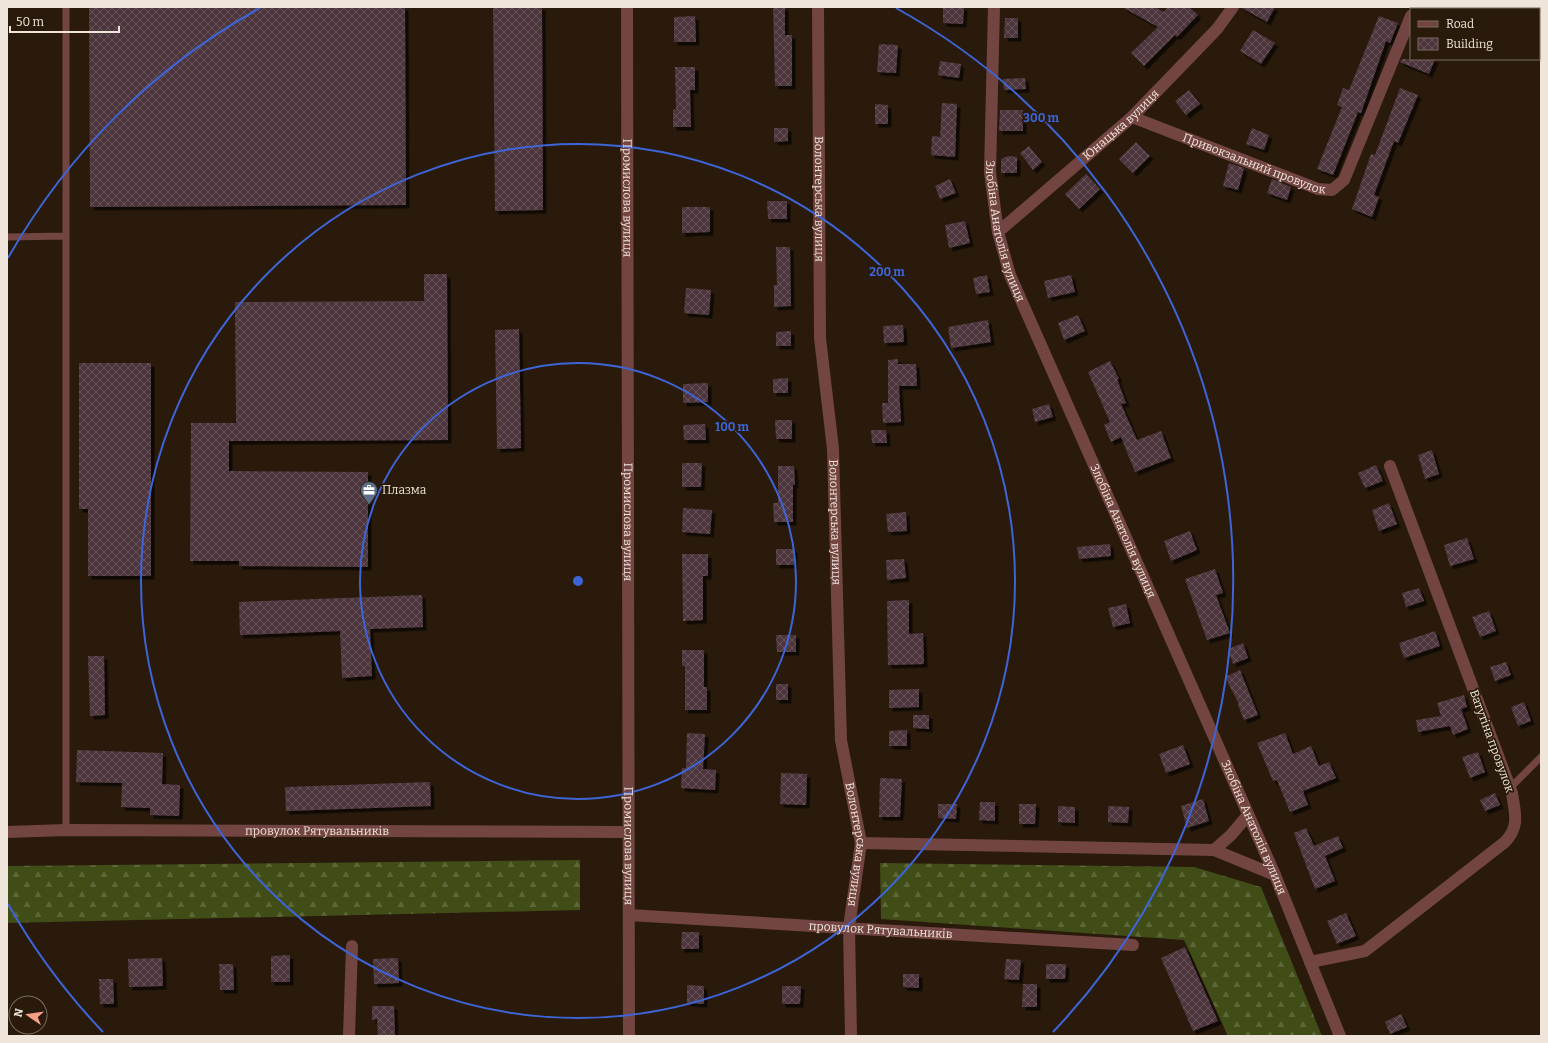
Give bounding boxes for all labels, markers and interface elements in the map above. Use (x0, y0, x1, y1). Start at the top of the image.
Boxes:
scale bar (10, 8, 119, 34)
legend (1410, 8, 1540, 60)
text: 50 m (16, 15, 45, 29)
text: Road (1446, 17, 1474, 31)
text: Building (1446, 37, 1493, 51)
street label: Юнацька вулиця (1080, 86, 1162, 163)
text: 300 m (1023, 111, 1059, 125)
street label: Привокзальний провулок (1181, 130, 1326, 197)
street label: Волонтерська вулиця (812, 136, 827, 262)
street label: Промислова вулиця (620, 139, 634, 258)
street label: Злобіна Анатолія вулиця (983, 160, 1028, 304)
text: 200 m (869, 265, 905, 279)
text: 100 m (715, 420, 750, 434)
street label: Волонтерська вулиця (826, 459, 844, 586)
street label: Злобіна Анатолія вулиця (1087, 462, 1159, 600)
street label: Промислова вулиця (621, 463, 635, 582)
office icon: Плазма (359, 480, 379, 505)
place label: Плазма (382, 483, 427, 497)
centre of rings (571, 574, 585, 588)
street label: Ватутіна провулок (1467, 688, 1517, 794)
street label: Злобіна Анатолія вулиця (1218, 758, 1289, 897)
street label: Волонтерська вулиця (842, 781, 868, 908)
street label: Промислова вулиця (622, 787, 636, 906)
street label: провулок Рятувальників (245, 824, 389, 838)
street label: провулок Рятувальників (808, 919, 953, 941)
north arrow (8, 995, 48, 1035)
text: N (11, 1007, 26, 1018)

